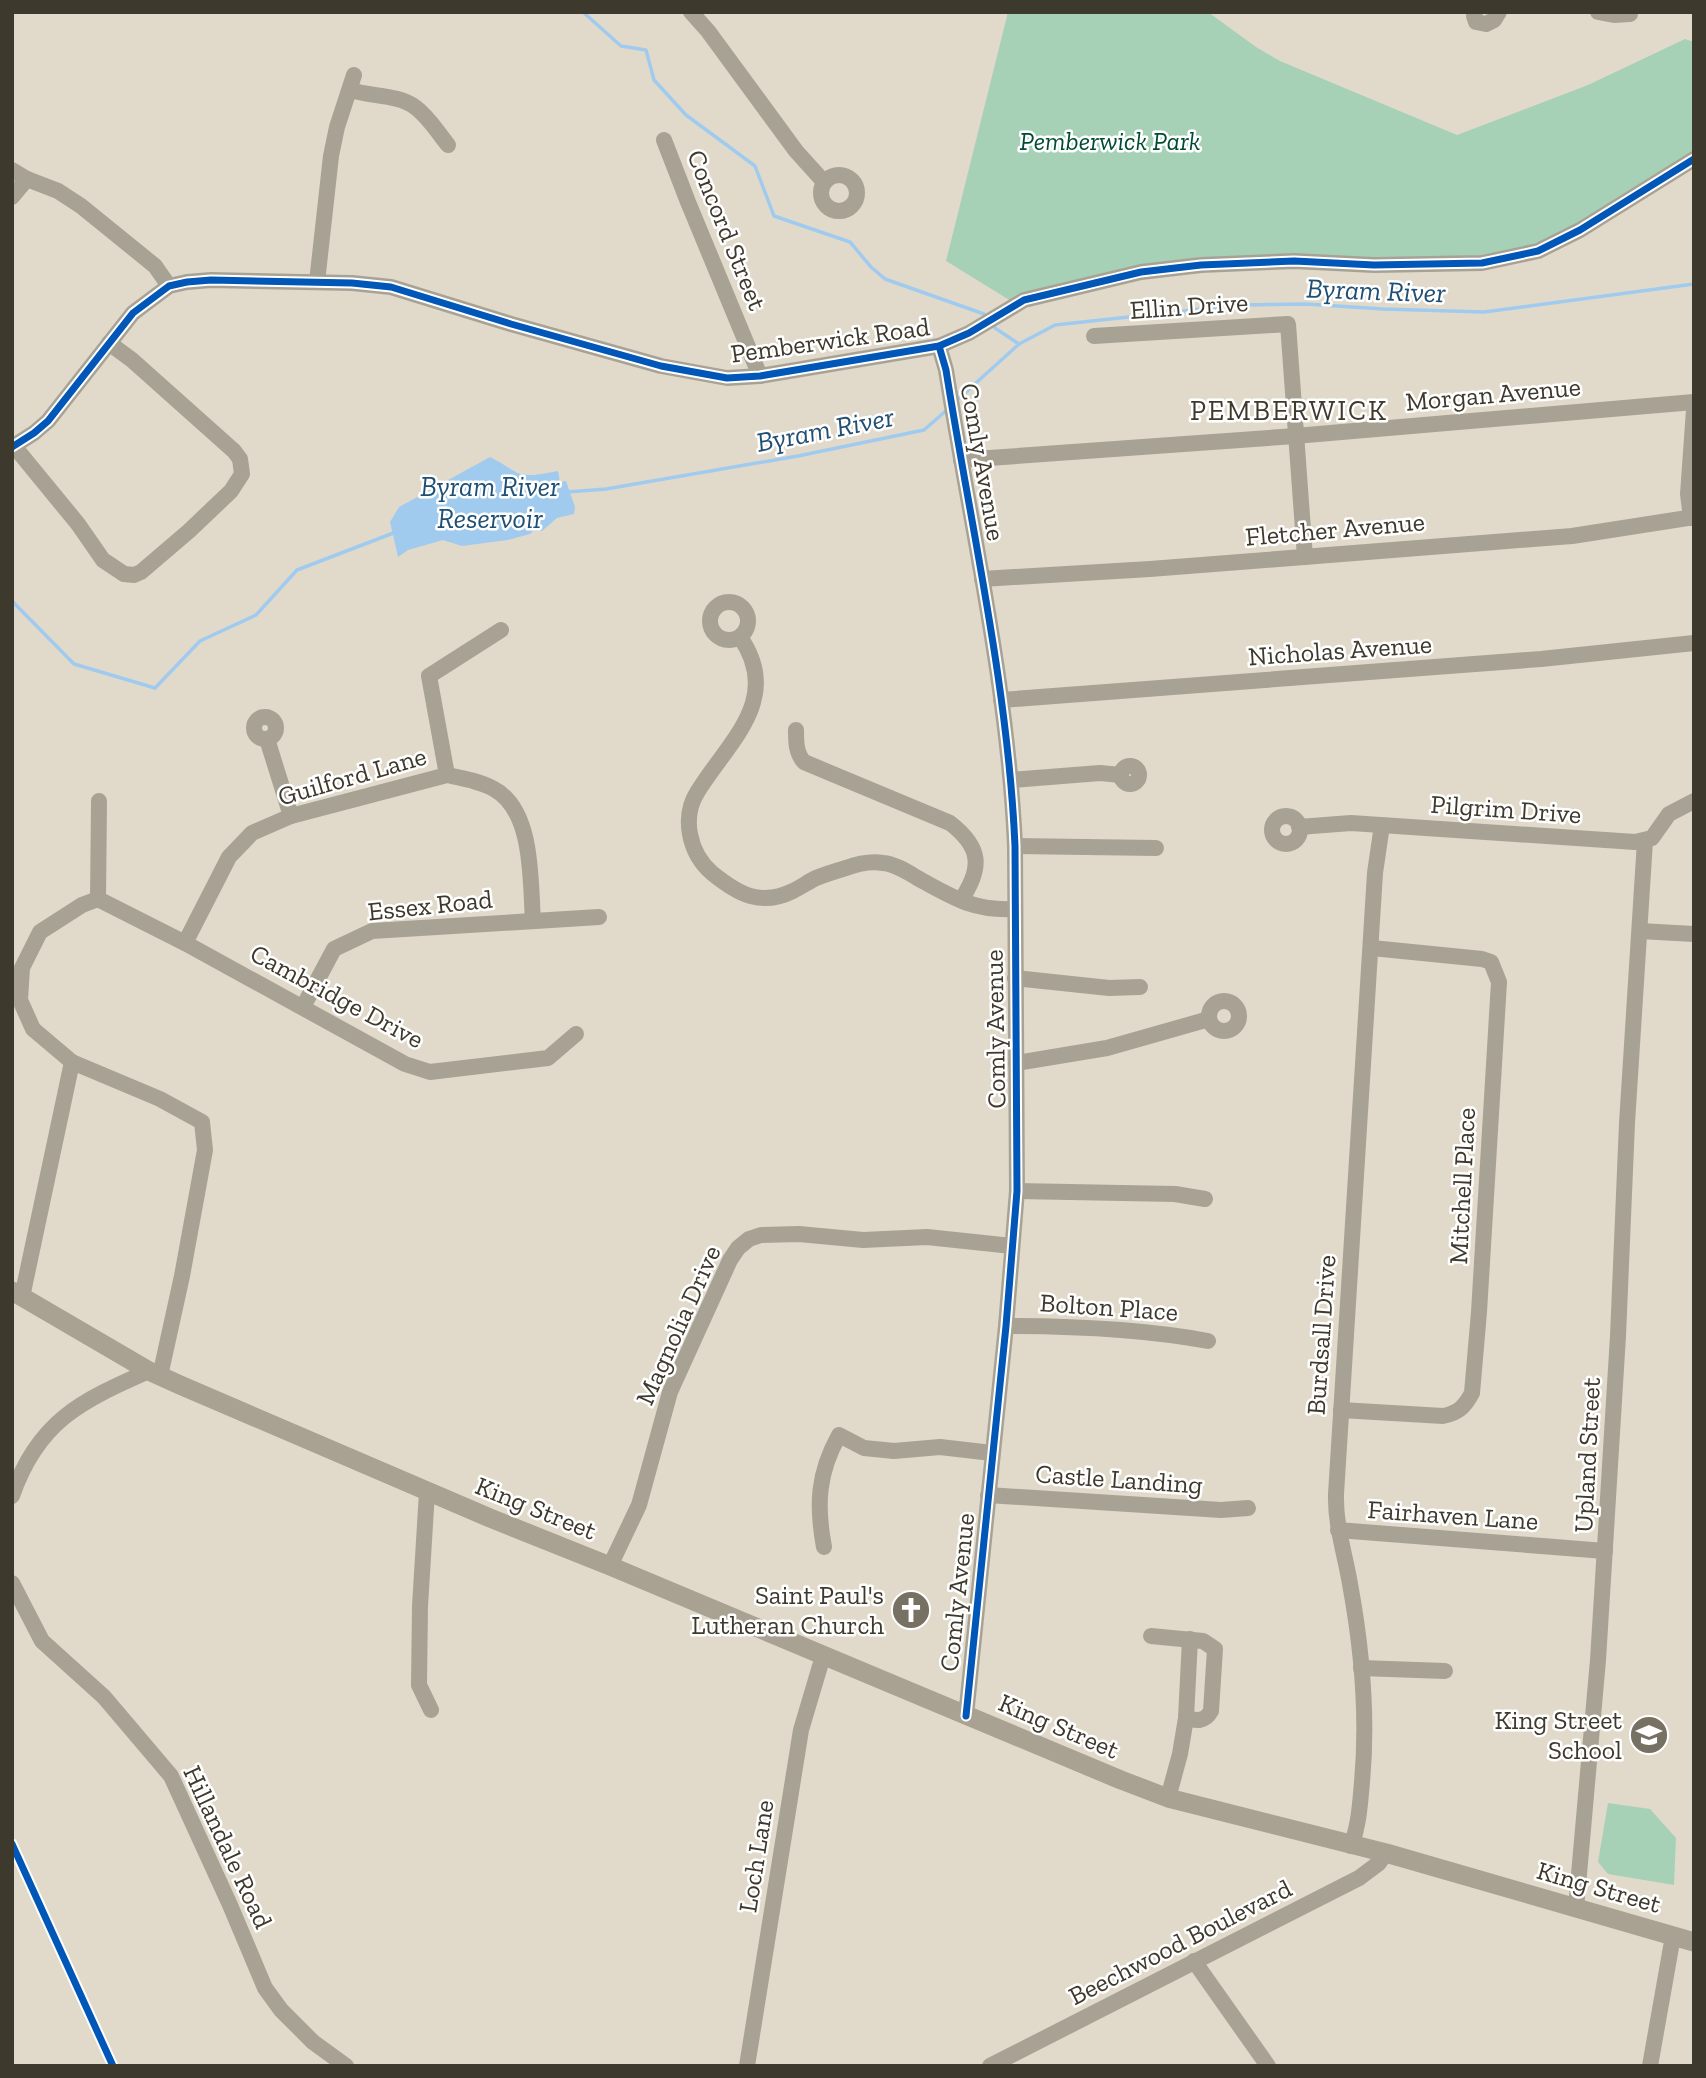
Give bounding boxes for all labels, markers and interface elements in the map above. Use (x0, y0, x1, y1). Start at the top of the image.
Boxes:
park label: Pemberwick Park (1020, 125, 1200, 157)
street label: Concord Street (680, 145, 774, 315)
water label: Byram River (1306, 272, 1447, 309)
street label: Ellin Drive (1129, 286, 1249, 326)
street label: Pemberwick Road (728, 310, 932, 370)
street label: Morgan Avenue (1404, 370, 1582, 418)
street label: Comly Avenue (953, 381, 1013, 543)
district label: PEMBERWICK (1190, 394, 1388, 427)
water label: Byram River (754, 400, 897, 459)
water label: Byram River Reservoir (420, 470, 560, 535)
street label: Fletcher Avenue (1244, 505, 1426, 553)
street label: Nicholas Avenue (1247, 628, 1433, 672)
street label: Guilford Lane (274, 740, 430, 812)
street label: Pilgrim Drive (1430, 788, 1582, 830)
street label: Essex Road (366, 883, 494, 927)
street label: Cambridge Drive (245, 937, 429, 1055)
street label: Comly Avenue (978, 949, 1012, 1109)
street label: Mitchell Place (1442, 1107, 1482, 1265)
street label: Magnolia Drive (628, 1240, 728, 1410)
street label: Burdsall Drive (1299, 1254, 1343, 1416)
street label: Bolton Place (1039, 1286, 1179, 1328)
street label: Upland Street (1567, 1376, 1607, 1534)
street label: Castle Landing (1034, 1457, 1204, 1501)
street label: King Street (471, 1469, 601, 1547)
street label: Fairhaven Lane (1367, 1493, 1539, 1537)
street label: Comly Avenue (933, 1511, 981, 1673)
place label: Saint Paul's Lutheran Church (691, 1579, 884, 1641)
church icon: Saint Paul's Lutheran Church (890, 1589, 932, 1631)
street label: King Street (994, 1686, 1124, 1766)
place label: King Street School (1494, 1704, 1622, 1766)
school or university icon: King Street School (1628, 1714, 1670, 1756)
street label: Hillandale Road (176, 1760, 280, 1934)
street label: Loch Lane (731, 1797, 781, 1915)
street label: King Street (1533, 1854, 1665, 1920)
street label: Beechwood Boulevard (1063, 1872, 1297, 2012)

